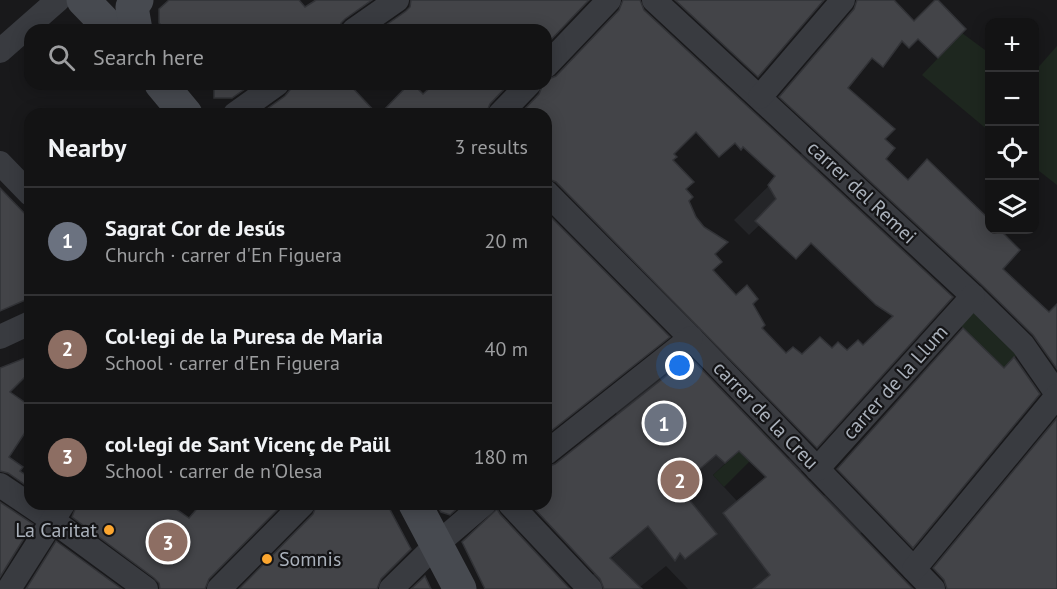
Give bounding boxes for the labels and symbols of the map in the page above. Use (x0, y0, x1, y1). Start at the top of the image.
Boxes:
street label: carrer del Remei (802, 135, 922, 249)
street label: carrer de la Llum (837, 319, 953, 445)
your location (665, 351, 694, 380)
street label: carrer de la Creu (708, 355, 824, 475)
pin: 1 (644, 400, 684, 446)
pin: 2 (660, 458, 700, 502)
place label: La Caritat (15, 517, 97, 543)
pin: 3 (148, 520, 188, 564)
marker: La Caritat (102, 523, 116, 537)
place label: Somnis (279, 546, 341, 572)
marker: Somnis (260, 552, 274, 566)

